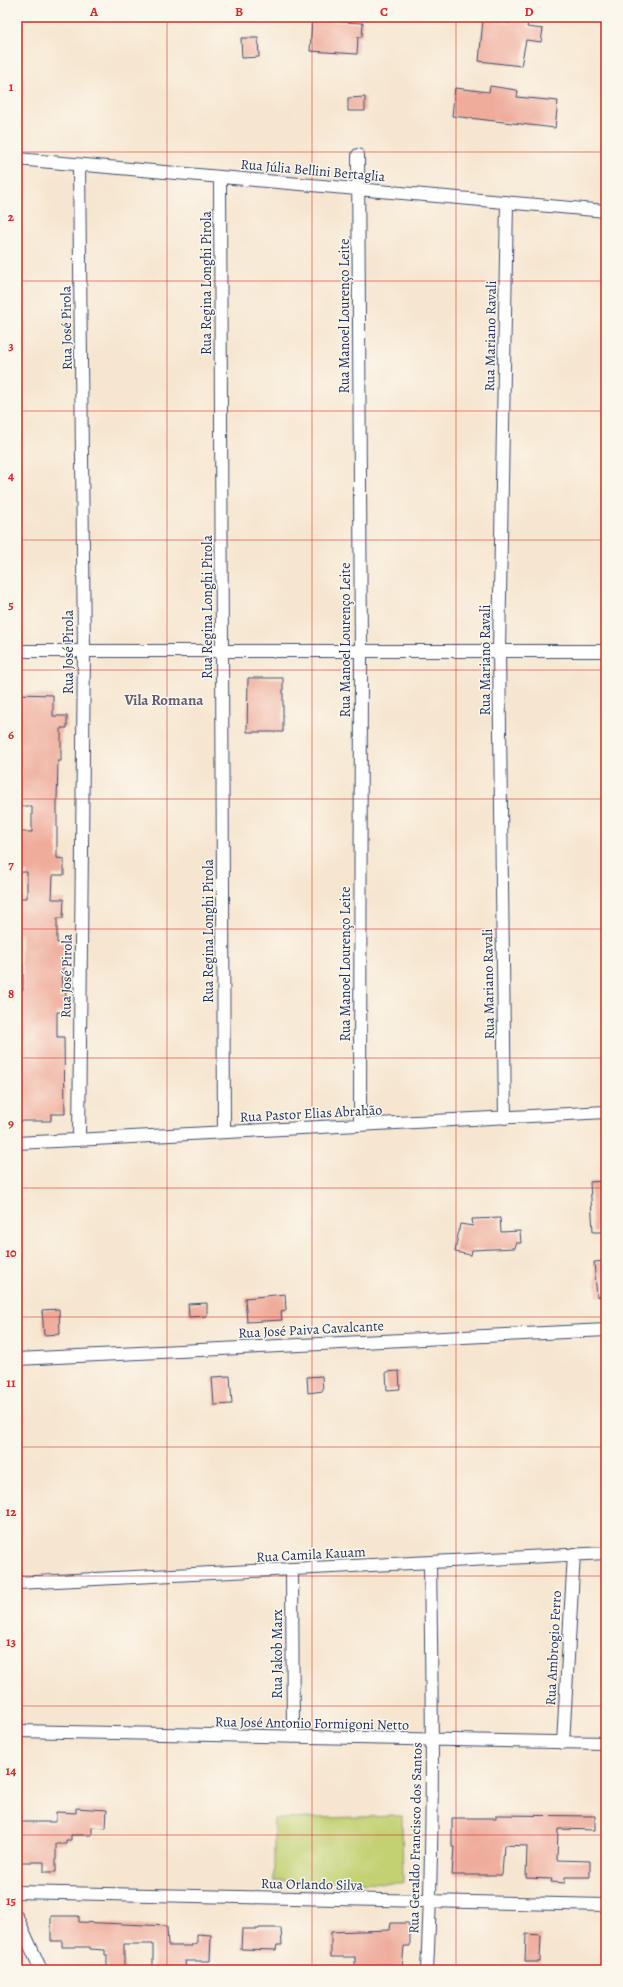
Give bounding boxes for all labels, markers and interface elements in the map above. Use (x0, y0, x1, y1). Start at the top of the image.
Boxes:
text: A (89, 3, 99, 20)
text: B (235, 3, 243, 20)
text: C (380, 3, 388, 20)
text: D (524, 3, 534, 20)
text: 1 (9, 78, 14, 95)
street label: Rua Júlia Bellini Bertaglia (240, 155, 386, 186)
text: 2 (8, 208, 15, 225)
street label: Rua Regina Longhi Pirola (197, 211, 216, 355)
street label: Rua Manoel Lourenço Leite (335, 239, 354, 393)
street label: Rua Mariano Ravali (480, 280, 501, 392)
street label: Rua José Pirola (56, 285, 77, 370)
text: 3 (8, 337, 14, 354)
text: 4 (8, 467, 14, 484)
street label: Rua Regina Longhi Pirola (198, 535, 217, 679)
street label: Rua Manoel Lourenço Leite (336, 563, 355, 717)
text: 5 (8, 596, 14, 613)
street label: Rua Mariano Ravali (476, 604, 495, 715)
street label: Rua José Pirola (59, 609, 78, 694)
district label: Vila Romana (123, 690, 204, 710)
text: 6 (8, 726, 14, 743)
text: 7 (8, 856, 14, 873)
street label: Rua Regina Longhi Pirola (199, 859, 218, 1003)
street label: Rua Manoel Lourenço Leite (336, 887, 355, 1041)
street label: Rua Mariano Ravali (478, 928, 499, 1040)
street label: Rua José Pirola (56, 933, 77, 1018)
text: 8 (8, 985, 14, 1002)
street label: Rua Pastor Elias Abrahão (239, 1100, 383, 1127)
text: 9 (8, 1115, 14, 1132)
text: 10 (5, 1244, 17, 1261)
street label: Rua José Paiva Cavalcante (238, 1316, 384, 1343)
text: 11 (6, 1374, 16, 1391)
text: 12 (6, 1503, 17, 1520)
street label: Rua Camila Kauam (256, 1542, 367, 1567)
street label: Rua Ambrogio Ferro (541, 1590, 566, 1706)
street label: Rua Jakob Marx (268, 1609, 287, 1699)
text: 13 (6, 1633, 17, 1650)
street label: Rua José Antonio Formigoni Netto (215, 1712, 409, 1735)
street label: Rua Geraldo Francisco dos Santos (404, 1742, 427, 1934)
text: 14 (6, 1762, 16, 1779)
street label: Rua Orlando Silva (261, 1874, 364, 1895)
text: 15 (6, 1892, 17, 1909)

